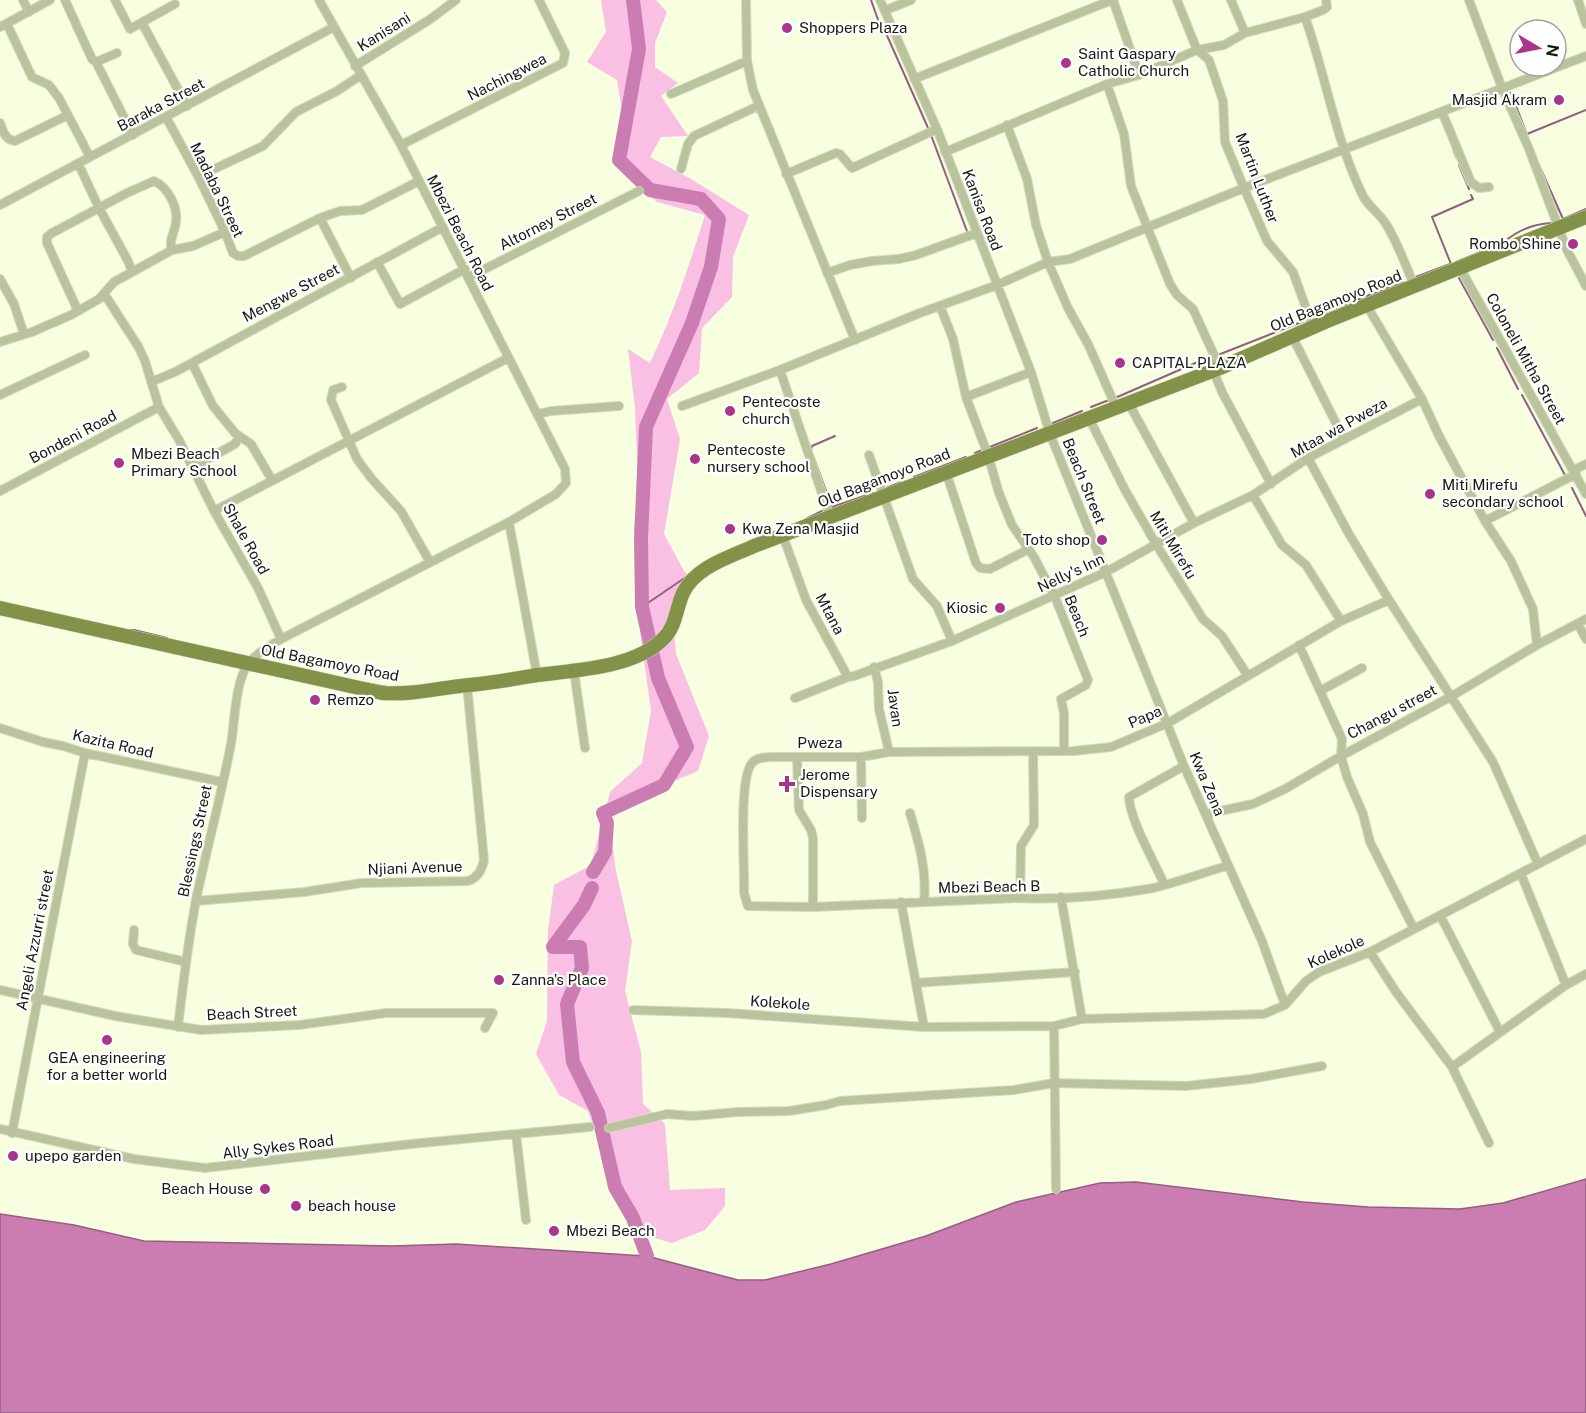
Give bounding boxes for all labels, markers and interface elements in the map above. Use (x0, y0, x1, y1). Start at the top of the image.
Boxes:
street label: Kanisani (354, 9, 413, 54)
north arrow (1508, 18, 1568, 78)
place label: Shoppers Plaza (799, 19, 907, 36)
marker: Shoppers Plaza (780, 21, 794, 35)
text: N (1542, 43, 1563, 58)
place label: Saint Gaspary Catholic Church (1078, 45, 1189, 79)
street label: Nachingwea (464, 49, 549, 104)
marker: Saint Gaspary Catholic Church (1059, 56, 1073, 70)
street label: Baraka Street (114, 74, 207, 135)
place label: Masjid Akram (1452, 91, 1547, 108)
marker: Masjid Akram (1552, 93, 1566, 107)
street label: Martin Luther (1232, 130, 1283, 226)
street label: Madaba Street (187, 140, 248, 240)
street label: Kanisa Road (959, 167, 1006, 253)
street label: Mbezi Beach Road (424, 172, 497, 294)
street label: Altorney Street (496, 190, 599, 253)
place label: Rombo Shine (1469, 235, 1561, 252)
marker: Rombo Shine (1566, 237, 1580, 251)
street label: Mengwe Street (239, 260, 342, 325)
street label: Old Bagamoyo Road (1268, 266, 1404, 335)
street label: Coloneli Mitha Street (1483, 290, 1570, 428)
place label: CAPITAL PLAZA (1132, 354, 1247, 371)
marker: CAPITAL PLAZA (1113, 356, 1127, 370)
place label: Pentecoste church (742, 393, 820, 427)
street label: Mtaa wa Pweza (1287, 394, 1390, 461)
marker: Pentecoste church (723, 404, 737, 418)
street label: Bondeni Road (26, 406, 119, 467)
street label: Beach Street (1060, 435, 1109, 526)
place label: Pentecoste nursery school (707, 441, 810, 475)
street label: Old Bagamoyo Road (815, 444, 952, 511)
place label: Mbezi Beach Primary School (131, 445, 237, 479)
marker: Pentecoste nursery school (688, 452, 702, 466)
marker: Mbezi Beach Primary School (112, 456, 126, 470)
place label: Miti Mirefu secondary school (1442, 476, 1564, 510)
marker: Miti Mirefu secondary school (1423, 487, 1437, 501)
street label: Shale Road (220, 500, 273, 577)
street label: Miti Mirefu (1147, 508, 1200, 582)
place label: Kwa Zena Masjid (742, 520, 859, 537)
marker: Kwa Zena Masjid (723, 522, 737, 536)
place label: Toto shop (1023, 531, 1090, 548)
marker: Toto shop (1095, 533, 1109, 547)
street label: Nelly's Inn (1035, 550, 1107, 595)
street label: Mtana (813, 590, 848, 637)
street label: Beach (1061, 592, 1093, 639)
place label: Kiosic (946, 599, 988, 616)
marker: Kiosic (993, 601, 1007, 615)
street label: Old Bagamoyo Road (260, 641, 401, 684)
street label: Changu street (1344, 681, 1440, 742)
street label: Javan (884, 688, 907, 728)
place label: Remzo (327, 691, 374, 708)
marker: Remzo (308, 693, 322, 707)
street label: Papa (1125, 702, 1164, 731)
street label: Kazita Road (71, 726, 155, 761)
street label: Pweza (797, 734, 843, 751)
street label: Kwa Zena (1186, 749, 1229, 818)
place label: Jerome Dispensary (800, 766, 878, 800)
marker: Jerome Dispensary (778, 775, 796, 793)
street label: Blessings Street (174, 783, 215, 899)
street label: Njiani Avenue (367, 857, 463, 878)
street label: Angeli Azzurri street (12, 868, 57, 1012)
street label: Mbezi Beach B (938, 877, 1040, 896)
street label: Kolekole (1305, 932, 1367, 972)
place label: Zanna's Place (511, 971, 606, 988)
marker: Zanna's Place (492, 973, 506, 987)
street label: Kolekole (749, 992, 811, 1013)
street label: Beach Street (206, 1002, 298, 1023)
marker: GEA engineering for a better world (100, 1033, 114, 1047)
place label: GEA engineering for a better world (47, 1049, 167, 1083)
street label: Ally Sykes Road (221, 1131, 335, 1162)
place label: upepo garden (25, 1147, 121, 1164)
marker: upepo garden (6, 1149, 20, 1163)
place label: Beach House (161, 1180, 253, 1197)
marker: Beach House (258, 1182, 272, 1196)
place label: beach house (308, 1197, 396, 1214)
marker: beach house (289, 1199, 303, 1213)
place label: Mbezi Beach (566, 1222, 655, 1239)
marker: Mbezi Beach (547, 1224, 561, 1238)

